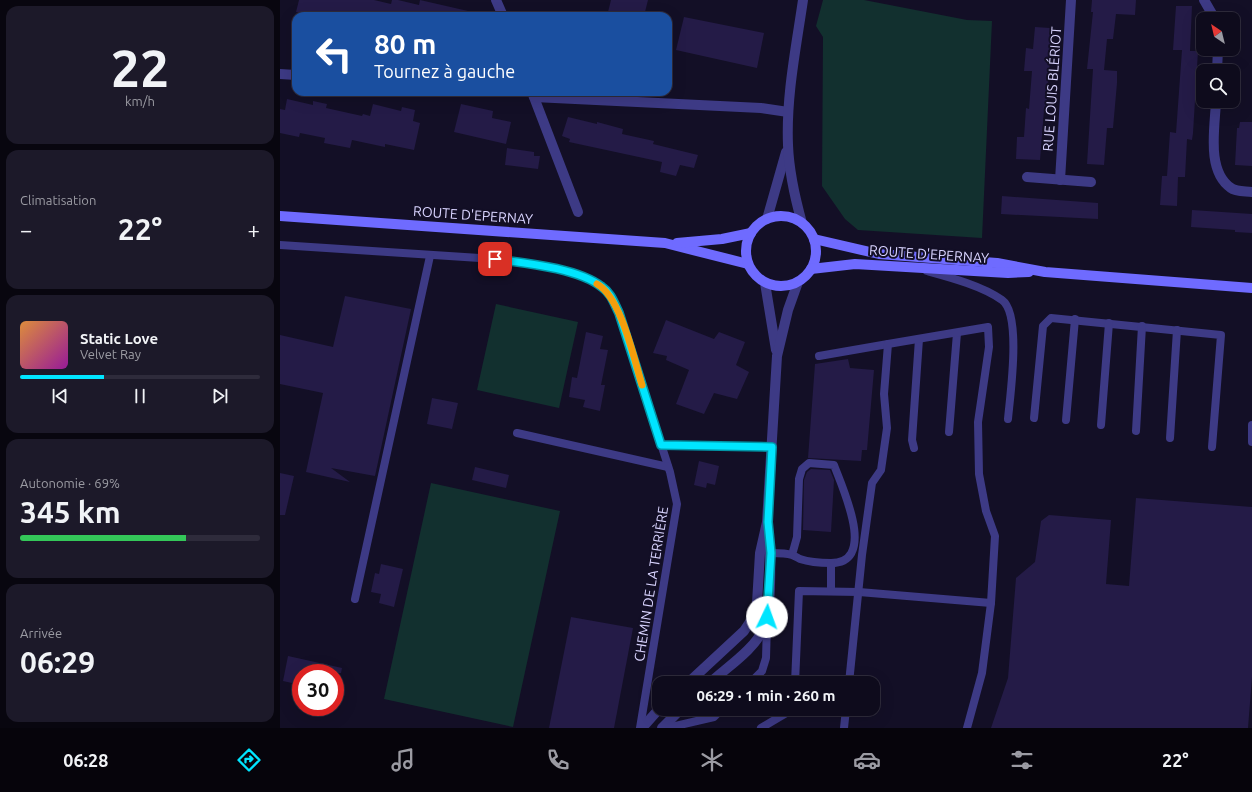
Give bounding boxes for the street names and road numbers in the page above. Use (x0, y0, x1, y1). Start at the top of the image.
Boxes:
street label: RUE LOUIS BLÉRIOT (1039, 26, 1064, 152)
street label: ROUTE D'EPERNAY (413, 203, 533, 227)
street label: ROUTE D'EPERNAY (869, 242, 989, 266)
street label: CHEMIN DE LA TERRIÈRE (630, 505, 671, 663)

